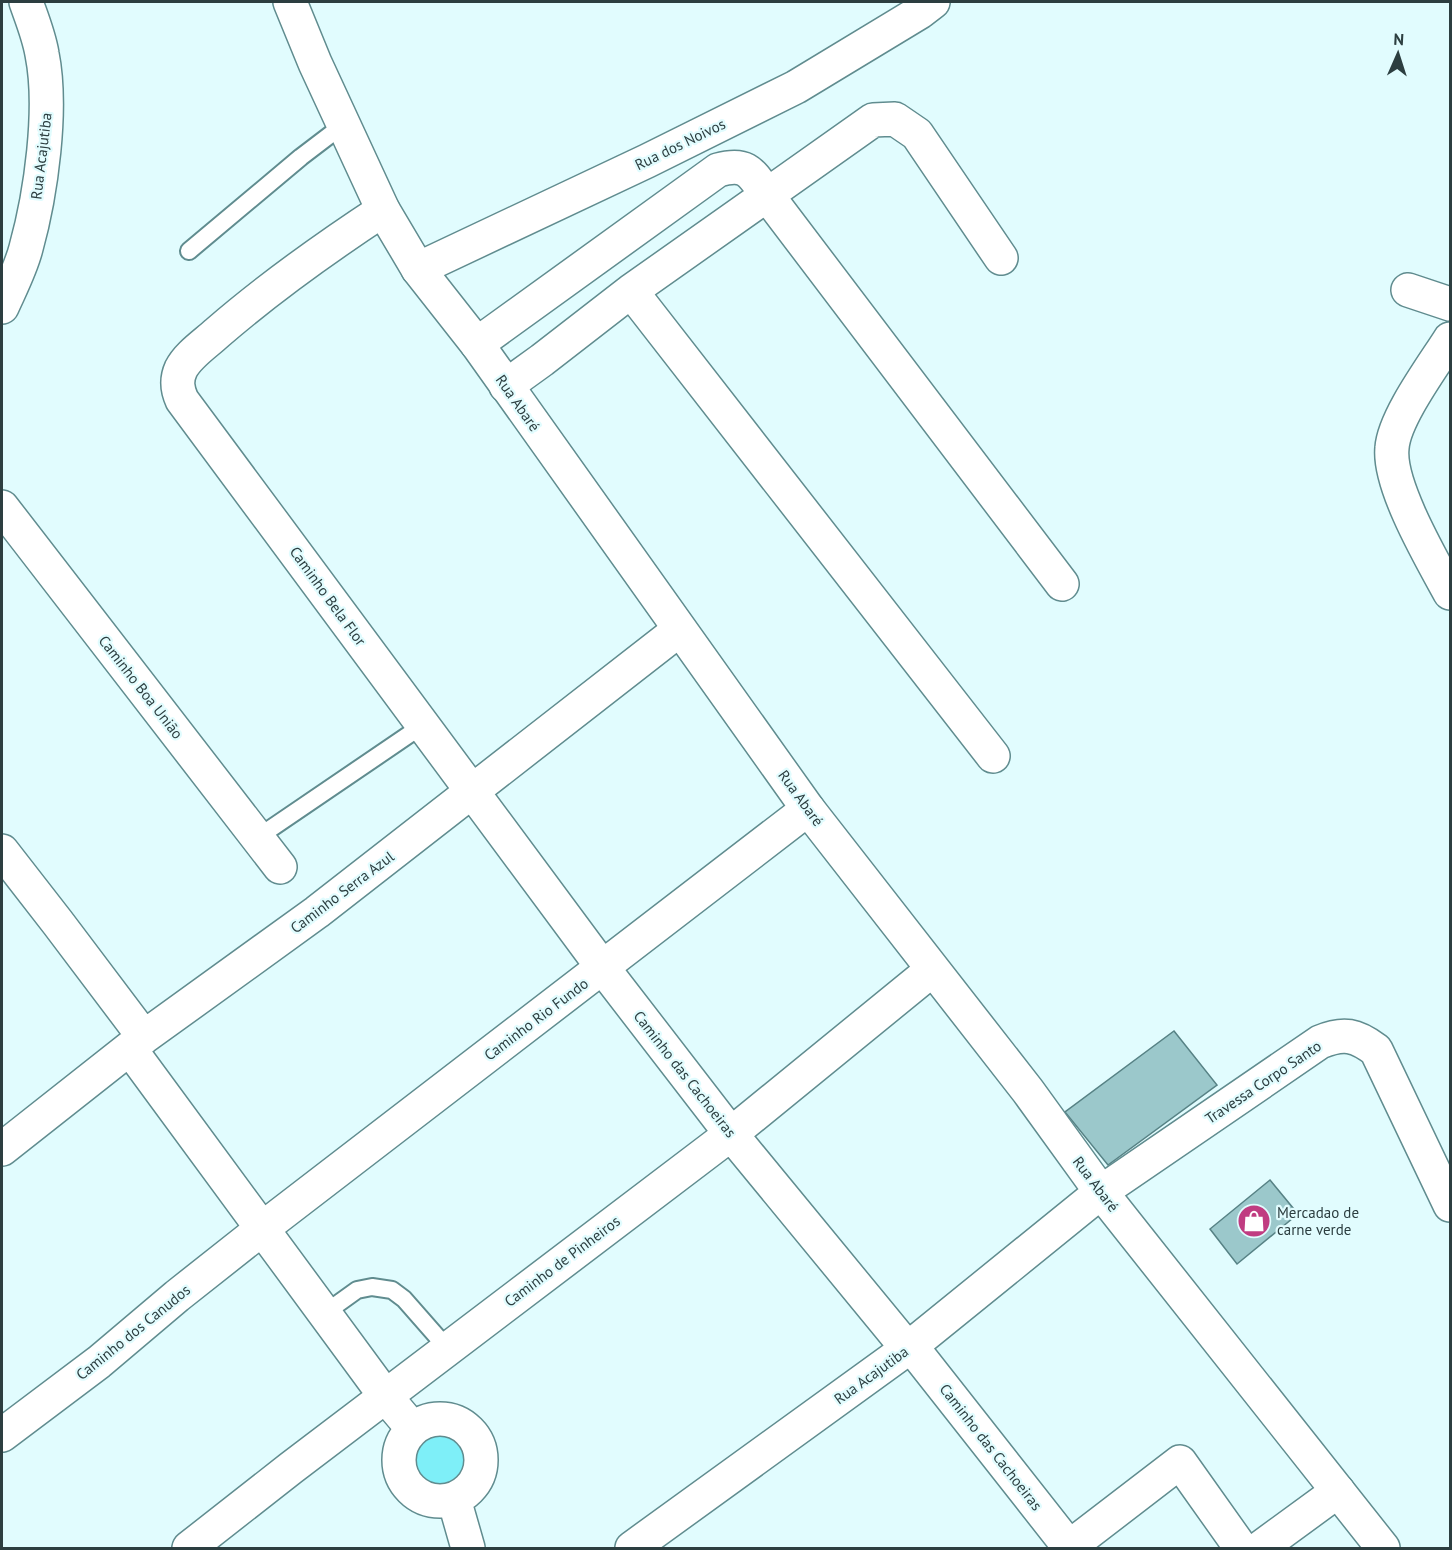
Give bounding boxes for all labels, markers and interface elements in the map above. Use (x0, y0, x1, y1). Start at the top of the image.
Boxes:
north arrow (1368, 24, 1428, 84)
text: N (1393, 29, 1405, 49)
street label: Rua Acajutiba (26, 111, 56, 201)
street label: Rua dos Noivos (632, 114, 728, 174)
street label: Rua Abaré (492, 371, 544, 435)
street label: Caminho Bela Flor (286, 543, 370, 649)
street label: Caminho Boa União (95, 631, 187, 743)
street label: Rua Abaré (774, 766, 828, 830)
street label: Caminho Serra Azul (286, 846, 398, 937)
street label: Caminho Rio Fundo (480, 974, 592, 1064)
street label: Caminho das Cachoeiras (630, 1007, 740, 1141)
street label: Travessa Corpo Santo (1201, 1036, 1325, 1128)
street label: Rua Abaré (1069, 1152, 1123, 1216)
shop icon: Mercadao de carne verde (1236, 1203, 1272, 1239)
place label: Mercadao de carne verde (1277, 1203, 1359, 1239)
street label: Caminho de Pinheiros (500, 1211, 624, 1311)
street label: Caminho dos Canudos (72, 1280, 194, 1384)
street label: Rua Acajutiba (830, 1342, 912, 1408)
street label: Caminho das Cachoeiras (936, 1380, 1046, 1514)

